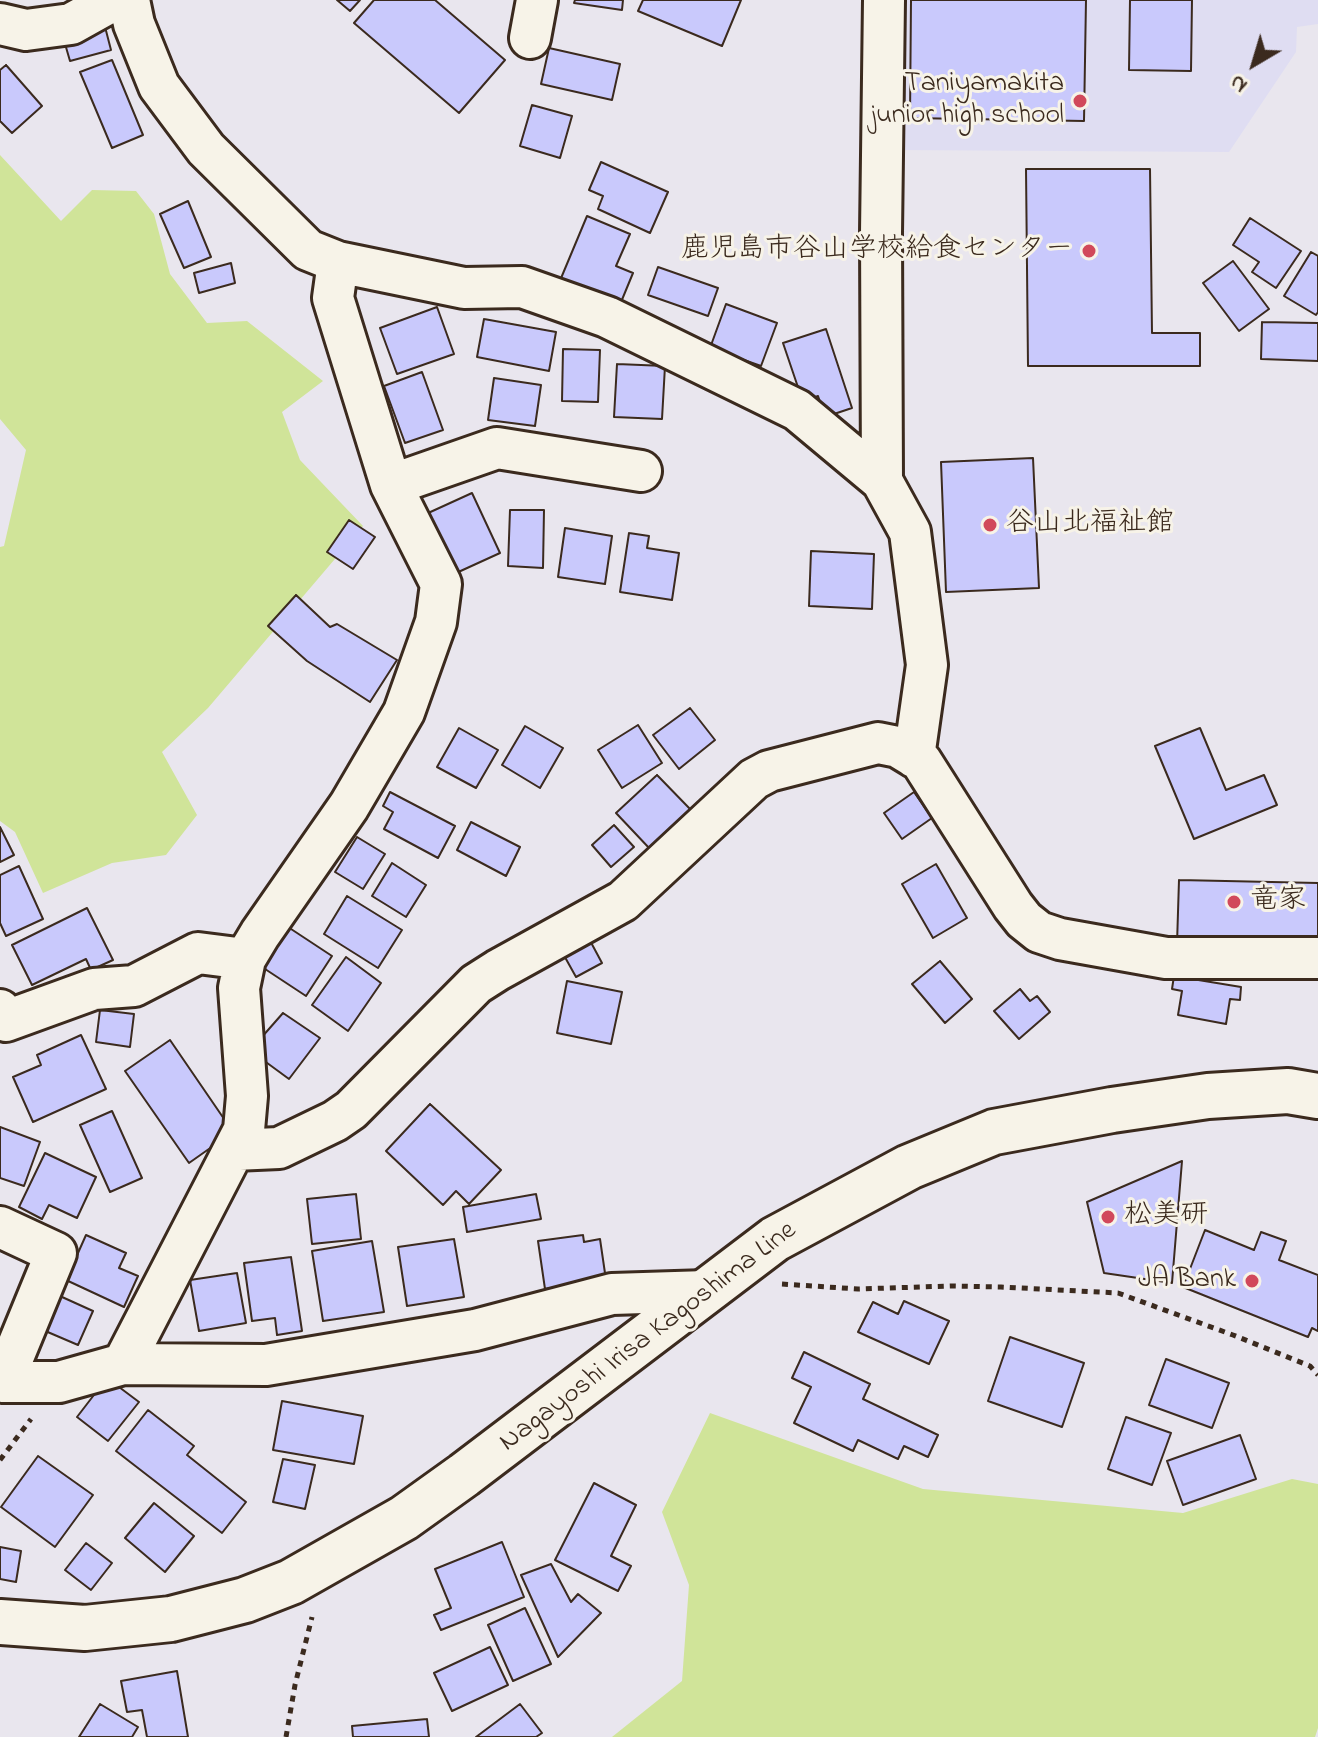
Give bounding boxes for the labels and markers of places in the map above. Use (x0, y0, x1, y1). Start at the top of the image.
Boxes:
place label: Taniyamakita junior high school (870, 68, 1064, 134)
marker: Taniyamakita junior high school (1071, 92, 1089, 110)
place label: 鹿児島市谷山学校給食センター (681, 234, 1073, 268)
marker: 鹿児島市谷山学校給食センター (1080, 242, 1098, 260)
place label: 谷山北福祉館 (1006, 508, 1174, 542)
marker: 谷山北福祉館 (981, 516, 999, 534)
place label: 竜家 (1250, 885, 1306, 919)
marker: 竜家 (1225, 893, 1243, 911)
place label: 松美研 (1124, 1200, 1208, 1234)
marker: 松美研 (1099, 1208, 1117, 1226)
place label: JA Bank (1138, 1264, 1236, 1298)
marker: JA Bank (1243, 1272, 1261, 1290)

